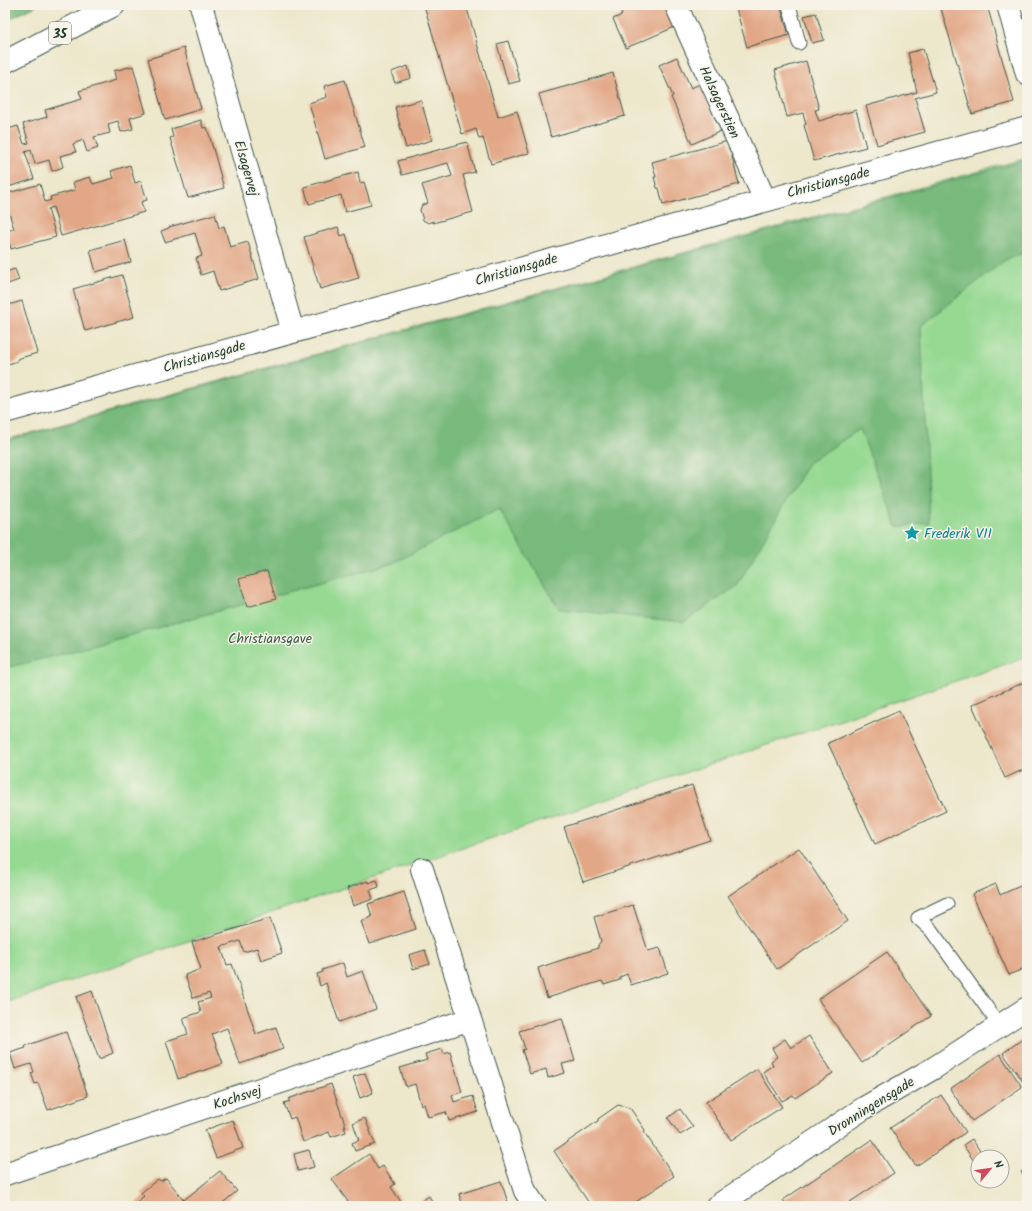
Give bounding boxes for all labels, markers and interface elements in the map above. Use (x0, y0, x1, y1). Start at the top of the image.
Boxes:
road number: 35 (49, 22, 71, 44)
street label: Halsagerstien (693, 62, 746, 142)
street label: Elsagervej (228, 138, 265, 199)
street label: Christiansgade (784, 161, 873, 205)
street label: Christiansgade (472, 247, 561, 292)
street label: Christiansgade (160, 334, 249, 379)
place label: Frederik VII (924, 523, 992, 545)
place icon: Frederik VII (903, 524, 921, 542)
park label: Christiansgave (228, 628, 313, 650)
street label: Dronningensgade (824, 1071, 920, 1142)
street label: Kochsvej (210, 1080, 265, 1116)
north arrow (970, 1149, 1010, 1189)
text: N (988, 1157, 1007, 1172)

